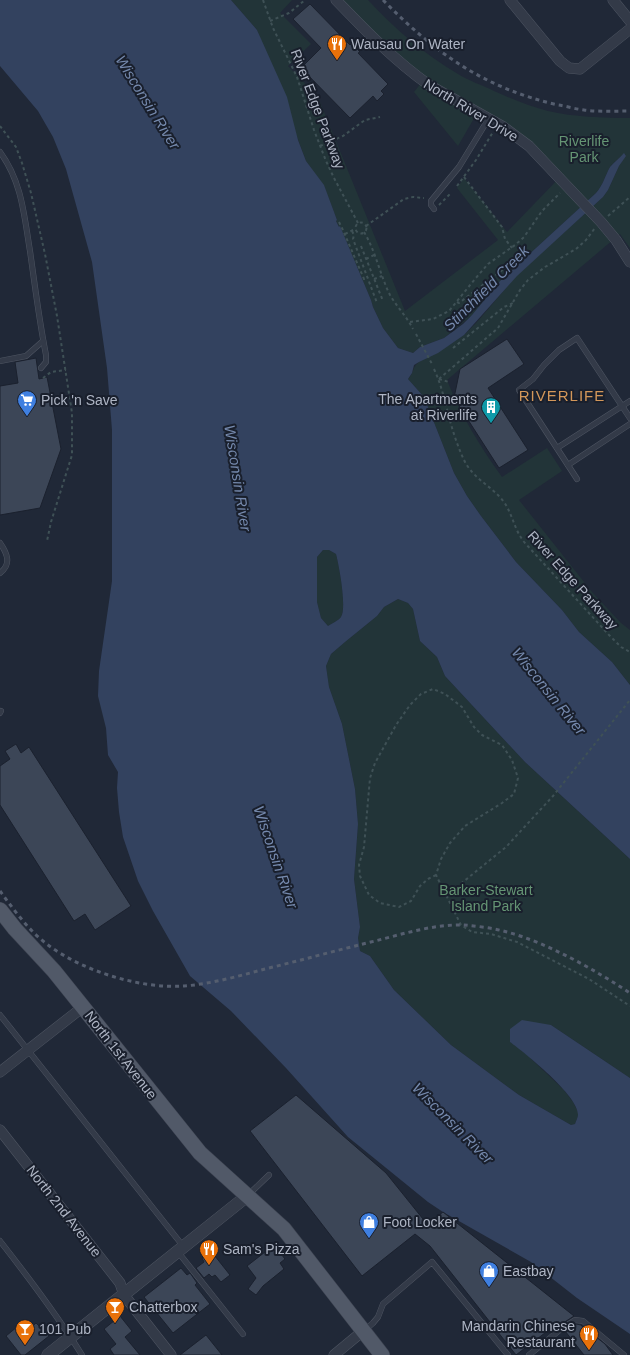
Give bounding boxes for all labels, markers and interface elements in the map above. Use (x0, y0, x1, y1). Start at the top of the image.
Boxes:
restaurant icon: Wausau On Water (326, 33, 348, 61)
place label: Wausau On Water (351, 36, 465, 52)
street label: River Edge Parkway (288, 47, 348, 171)
water label: Wisconsin River (112, 52, 184, 153)
street label: North River Drive (421, 75, 521, 145)
park label: Riverlife Park (559, 133, 609, 165)
water label: Stinchfield Creek (440, 241, 533, 334)
district label: RIVERLIFE (519, 387, 605, 404)
supermarket icon: Pick 'n Save (16, 389, 38, 417)
place label: The Apartments at Riverlife (378, 391, 477, 423)
place label: Pick 'n Save (41, 392, 118, 408)
building icon: The Apartments at Riverlife (480, 396, 502, 424)
water label: Wisconsin River (221, 424, 255, 533)
street label: River Edge Parkway (525, 528, 621, 632)
water label: Wisconsin River (509, 644, 590, 739)
water label: Wisconsin River (250, 803, 302, 911)
park label: Barker-Stewart Island Park (439, 882, 533, 914)
street label: North 1st Avenue (82, 1008, 160, 1102)
water label: Wisconsin River (409, 1079, 498, 1168)
street label: North 2nd Avenue (23, 1162, 105, 1260)
shop icon: Foot Locker (358, 1211, 380, 1239)
place label: Foot Locker (383, 1214, 457, 1230)
restaurant icon: Sam's Pizza (198, 1238, 220, 1266)
place label: Sam's Pizza (223, 1241, 300, 1257)
shop icon: Eastbay (478, 1260, 500, 1288)
place label: Eastbay (503, 1263, 554, 1279)
bar icon: Chatterbox (104, 1296, 126, 1324)
place label: Chatterbox (129, 1299, 197, 1315)
bar icon: 101 Pub (14, 1318, 36, 1346)
place label: Mandarin Chinese Restaurant (461, 1318, 575, 1350)
place label: 101 Pub (39, 1321, 91, 1337)
restaurant icon: Mandarin Chinese Restaurant (578, 1323, 600, 1351)

